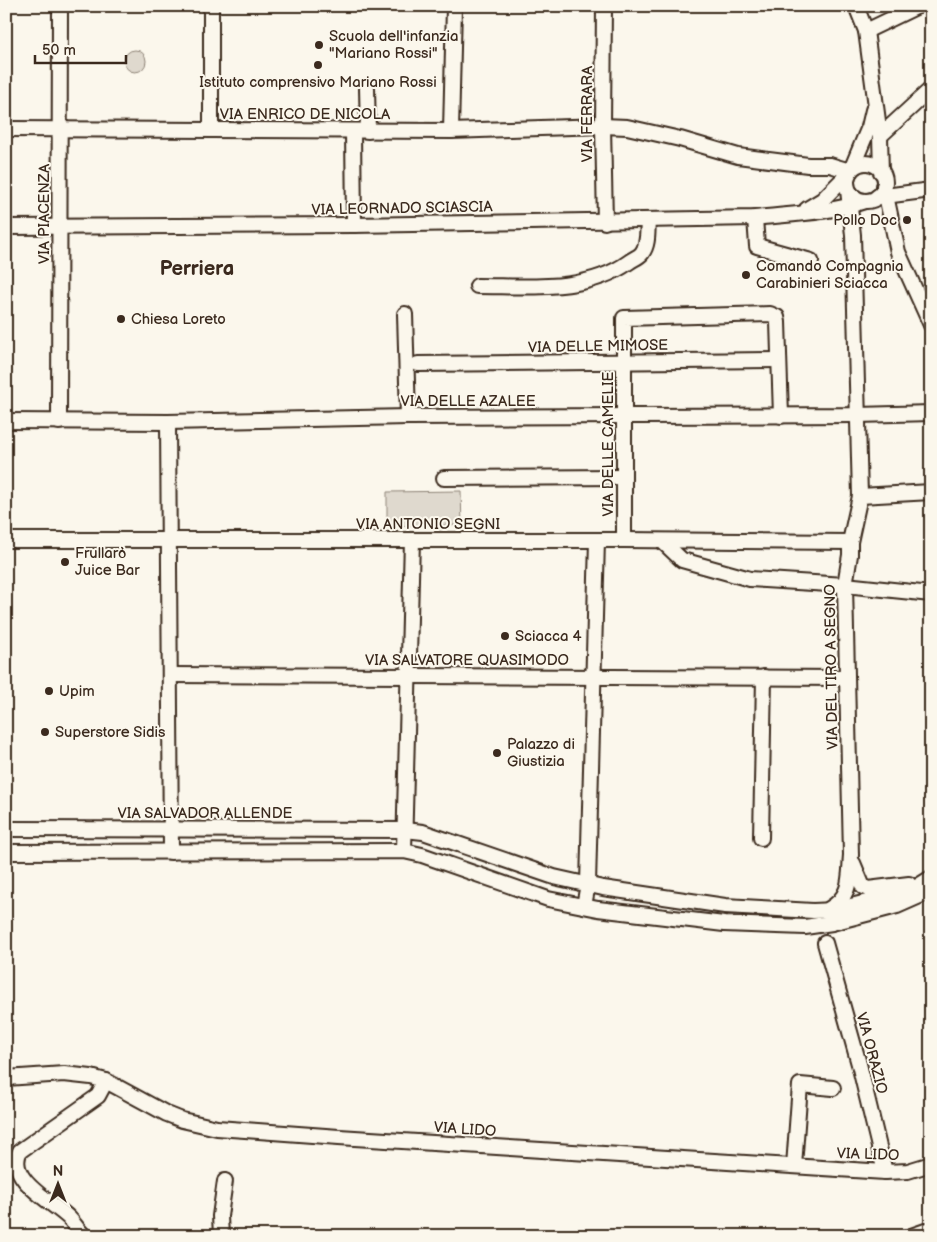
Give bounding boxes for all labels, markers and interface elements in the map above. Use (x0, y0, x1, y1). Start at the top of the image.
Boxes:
place label: Scuola dell'infanzia "Mariano Rossi" (329, 27, 459, 63)
scale bar (35, 32, 126, 64)
marker: Scuola dell'infanzia "Mariano Rossi" (313, 39, 325, 51)
text: 50 m (42, 41, 76, 60)
marker: Istituto comprensivo Mariano Rossi (312, 59, 324, 71)
street label: VIA FERRARA (578, 65, 597, 162)
place label: Istituto comprensivo Mariano Rossi (199, 73, 437, 92)
street label: VIA ENRICO DE NICOLA (220, 105, 391, 124)
street label: VIA PIACENZA (35, 163, 54, 264)
street label: VIA LEORNADO SCIASCIA (311, 197, 494, 220)
place label: Pollo Doc (833, 211, 897, 230)
marker: Pollo Doc (901, 214, 913, 226)
district label: Perriera (160, 257, 234, 281)
place label: Comando Compagnia Carabinieri Sciacca (756, 257, 904, 293)
marker: Comando Compagnia Carabinieri Sciacca (740, 269, 752, 281)
place label: Chiesa Loreto (131, 310, 226, 329)
marker: Chiesa Loreto (115, 313, 127, 325)
street label: VIA DELLE MIMOSE (528, 336, 668, 357)
street label: VIA DELLE CAMELIE (599, 371, 618, 516)
street label: VIA DELLE AZALEE (400, 392, 536, 411)
street label: VIA ANTONIO SEGNI (356, 515, 500, 534)
place label: Frullarò Juice Bar (75, 544, 140, 580)
marker: Frullarò Juice Bar (59, 556, 71, 568)
street label: VIA DEL TIRO A SEGNO (821, 584, 842, 750)
place label: Sciacca 4 (515, 627, 582, 646)
marker: Sciacca 4 (499, 630, 511, 642)
street label: VIA SALVATORE QUASIMODO (365, 651, 569, 670)
place label: Upim (59, 682, 95, 701)
marker: Upim (43, 685, 55, 697)
place label: Superstore Sidis (55, 723, 166, 742)
marker: Superstore Sidis (39, 726, 51, 738)
place label: Palazzo di Giustizia (507, 735, 575, 771)
marker: Palazzo di Giustizia (491, 747, 503, 759)
street label: VIA SALVADOR ALLENDE (118, 804, 293, 823)
street label: VIA ORAZIO (852, 1010, 892, 1096)
street label: VIA LIDO (433, 1118, 497, 1141)
street label: VIA LIDO (836, 1144, 900, 1165)
north arrow (32, 1160, 82, 1210)
text: N (53, 1163, 63, 1180)

